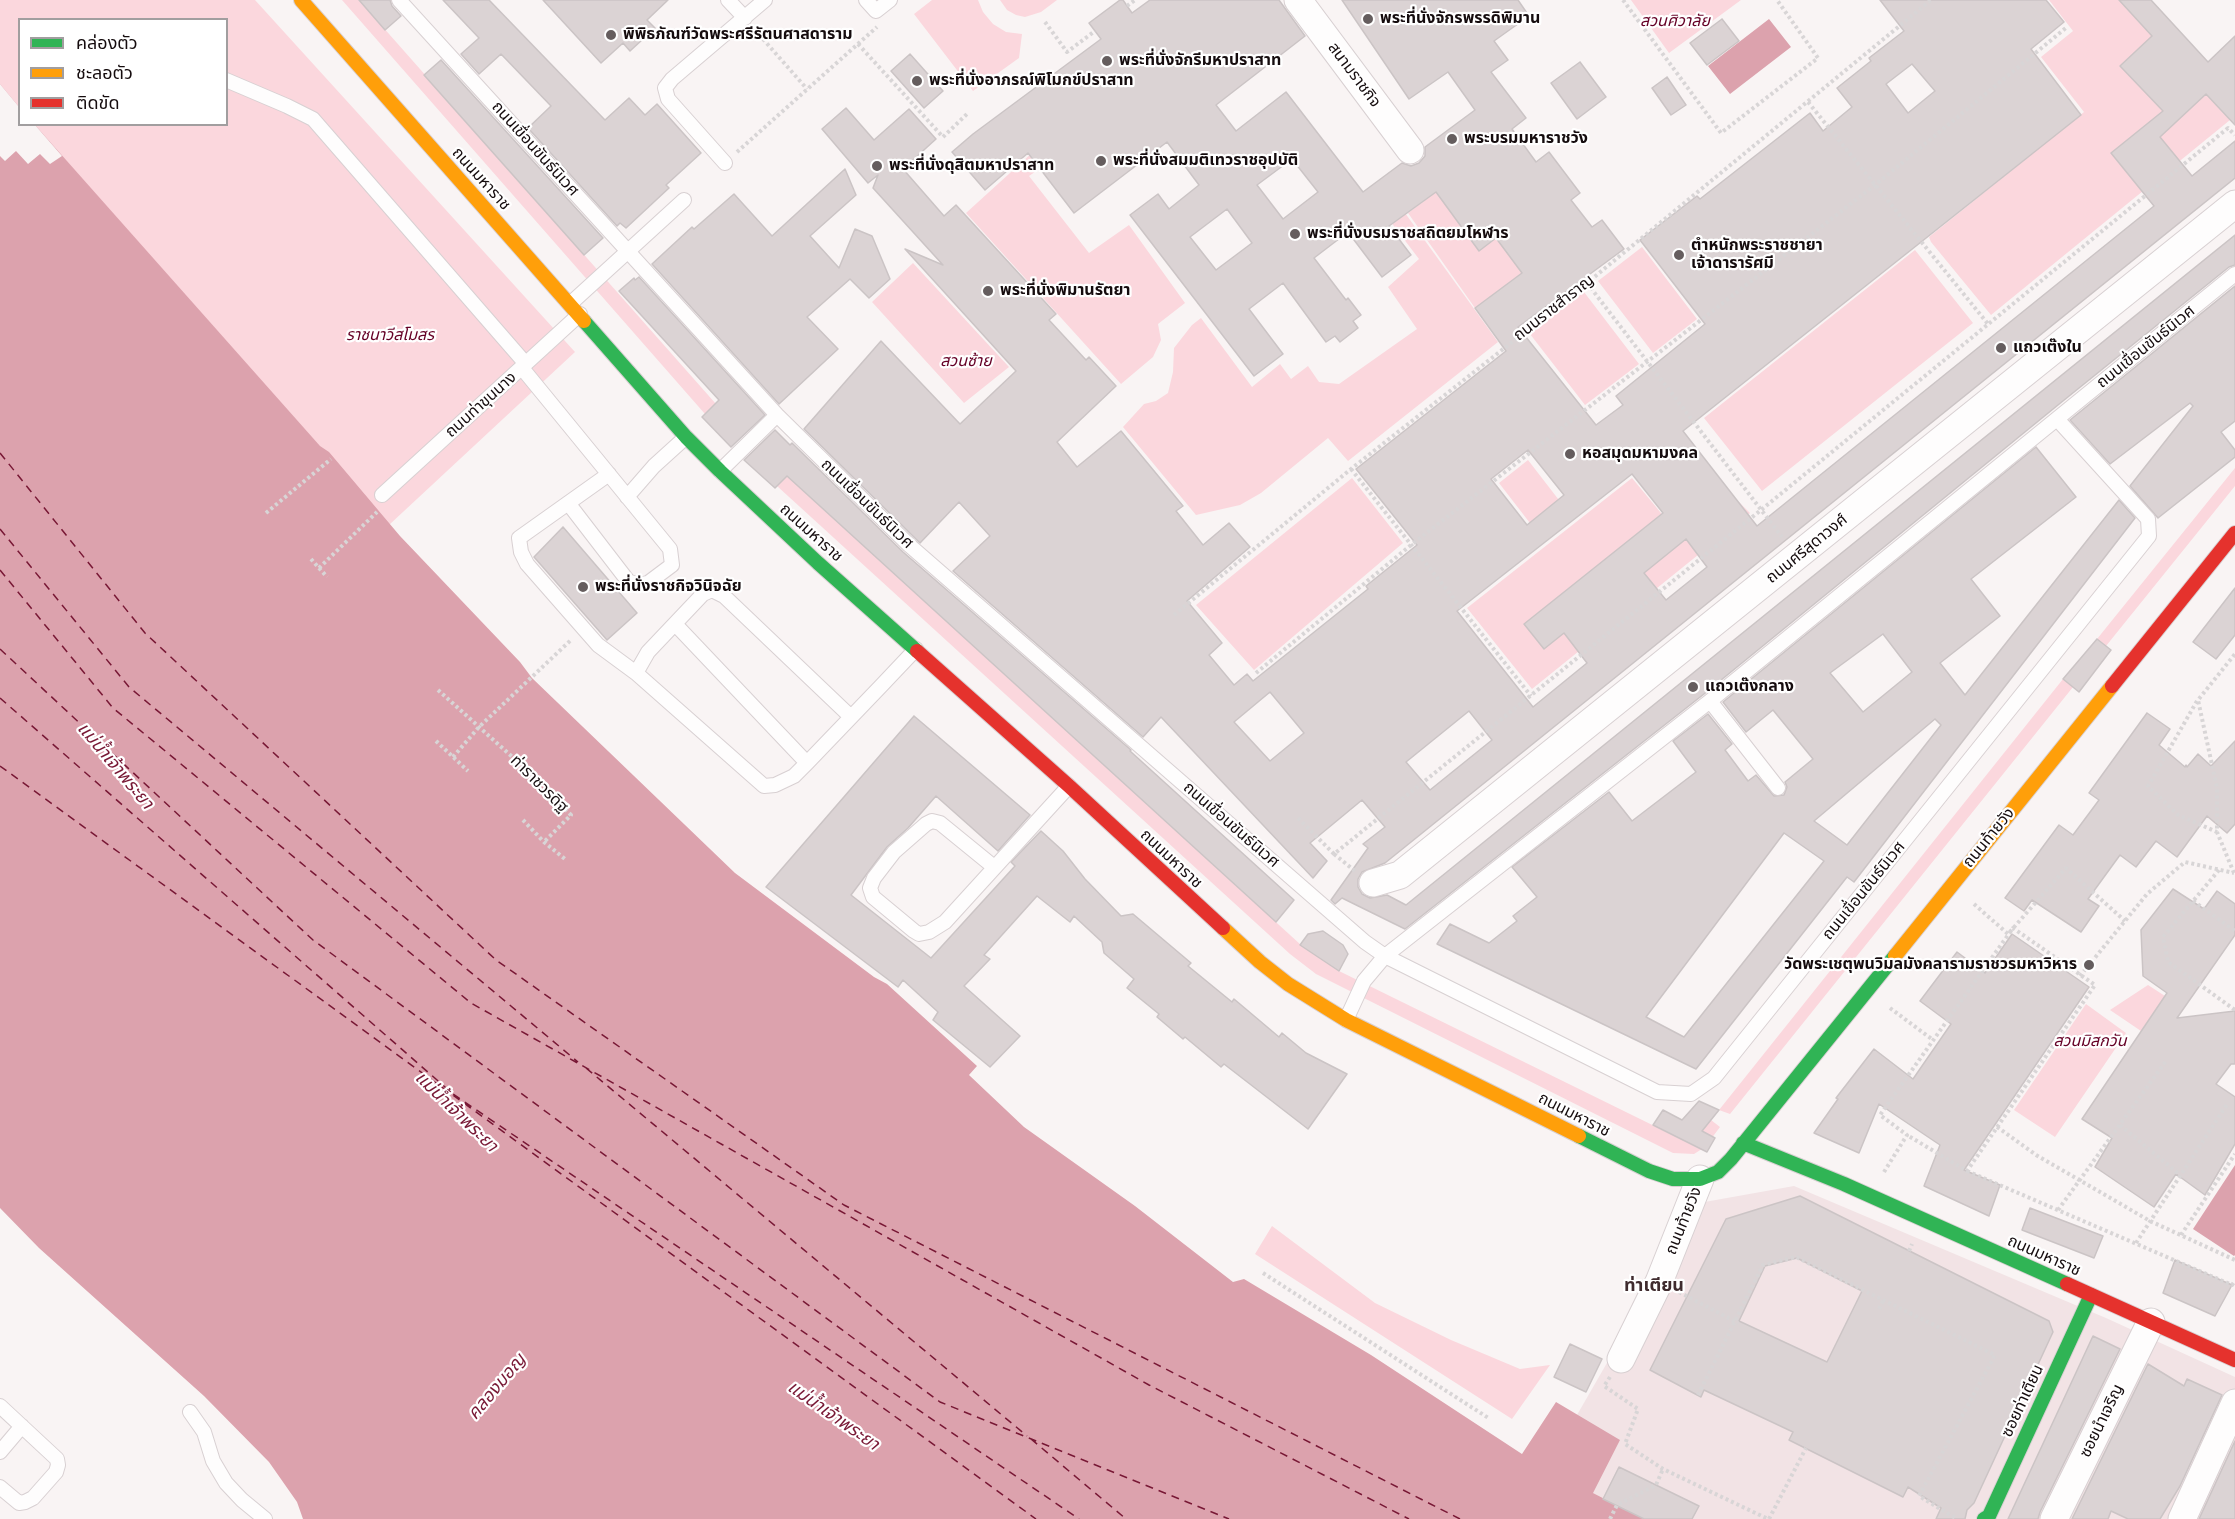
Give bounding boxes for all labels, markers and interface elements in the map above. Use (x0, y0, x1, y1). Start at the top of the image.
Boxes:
place label: พระที่นั่งจักรพรรดิพิมาน (1380, 9, 1540, 29)
marker: พระที่นั่งจักรพรรดิพิมาน (1361, 12, 1375, 26)
park label: สวนศิวาลัย (1640, 12, 1710, 32)
legend (18, 18, 228, 126)
place label: พิพิธภัณฑ์วัดพระศรีรัตนศาสดาราม (623, 25, 853, 45)
marker: พิพิธภัณฑ์วัดพระศรีรัตนศาสดาราม (604, 28, 618, 42)
text: คล่องตัว (76, 32, 138, 54)
street label: สนามราชกิจ (1323, 39, 1385, 111)
place label: พระที่นั่งจักรีมหาปราสาท (1119, 51, 1281, 71)
marker: พระที่นั่งจักรีมหาปราสาท (1100, 54, 1114, 68)
text: ชะลอตัว (76, 62, 133, 84)
place label: พระที่นั่งอาภรณ์พิโมกข์ปราสาท (929, 71, 1134, 91)
marker: พระที่นั่งอาภรณ์พิโมกข์ปราสาท (910, 74, 924, 88)
text: ติดขัด (76, 92, 119, 114)
street label: ถนนเขื่อนขันธ์นิเวศ (487, 98, 583, 200)
place label: พระบรมมหาราชวัง (1464, 129, 1588, 149)
marker: พระบรมมหาราชวัง (1445, 132, 1459, 146)
street label: ถนนมหาราช (448, 144, 514, 214)
place label: พระที่นั่งสมมติเทวราชอุปบัติ (1113, 151, 1298, 171)
marker: พระที่นั่งสมมติเทวราชอุปบัติ (1094, 154, 1108, 168)
place label: พระที่นั่งดุสิตมหาปราสาท (889, 156, 1054, 176)
marker: พระที่นั่งดุสิตมหาปราสาท (870, 159, 884, 173)
place label: พระที่นั่งบรมราชสถิตยมโหฬาร (1307, 224, 1509, 244)
marker: พระที่นั่งบรมราชสถิตยมโหฬาร (1288, 227, 1302, 241)
place label: ตำหนักพระราชชายา เจ้าดารารัศมี (1691, 236, 1823, 274)
marker: ตำหนักพระราชชายา เจ้าดารารัศมี (1672, 248, 1686, 262)
street label: ถนนราชสำราญ (1510, 271, 1598, 345)
place label: พระที่นั่งพิมานรัตยา (1000, 281, 1130, 301)
marker: พระที่นั่งพิมานรัตยา (981, 284, 995, 298)
street label: ถนนเขื่อนขันธ์นิเวศ (2093, 301, 2199, 393)
park label: ราชนาวีสโมสร (346, 326, 434, 346)
place label: แถวเต๊งใน (2013, 338, 2082, 358)
marker: แถวเต๊งใน (1994, 341, 2008, 355)
park label: สวนซ้าย (940, 352, 992, 372)
street label: ถนนท่าขุนนาง (442, 368, 520, 442)
place label: หอสมุดมหามงคล (1582, 444, 1698, 464)
marker: หอสมุดมหามงคล (1563, 447, 1577, 461)
street label: ถนนเขื่อนขันธ์นิเวศ (817, 455, 917, 553)
street label: ถนนมหาราช (776, 500, 846, 566)
street label: ถนนศรีสุดาวงศ์ (1762, 510, 1852, 588)
place label: พระที่นั่งราชกิจวินิจฉัย (595, 577, 742, 597)
marker: พระที่นั่งราชกิจวินิจฉัย (576, 580, 590, 594)
place label: แถวเต๊งกลาง (1705, 677, 1794, 697)
marker: แถวเต๊งกลาง (1686, 680, 1700, 694)
water label: แม่น้ำเจ้าพระยา (72, 718, 158, 814)
street label: ท่าราชวรดิฐ (506, 751, 572, 817)
street label: ถนนเขื่อนขันธ์นิเวศ (1179, 778, 1283, 872)
street label: ถนนท้ายวัง (1959, 804, 2019, 872)
street label: ถนนมหาราช (1136, 825, 1206, 893)
street label: ถนนเขื่อนขันธ์นิเวศ (1818, 838, 1910, 944)
place label: วัดพระเชตุพนวิมลมังคลารามราชวรมหาวิหาร (1784, 955, 2077, 975)
marker: วัดพระเชตุพนวิมลมังคลารามราชวรมหาวิหาร (2082, 958, 2096, 972)
park label: สวนมิสกวัน (2053, 1032, 2127, 1052)
water label: แม่น้ำเจ้าพระยา (410, 1067, 502, 1157)
street label: ถนนมหาราช (1535, 1089, 1613, 1141)
street label: ถนนท้ายวัง (1662, 1184, 1706, 1258)
street label: ถนนมหาราช (2004, 1231, 2084, 1281)
district label: ท่าเตียน (1624, 1275, 1684, 1297)
water label: คลองมอญ (463, 1350, 531, 1424)
street label: ซอยท่าเตียน (1998, 1362, 2048, 1440)
water label: แม่น้ำเจ้าพระยา (783, 1377, 883, 1455)
street label: ซอยนำเจริญ (2076, 1381, 2128, 1461)

